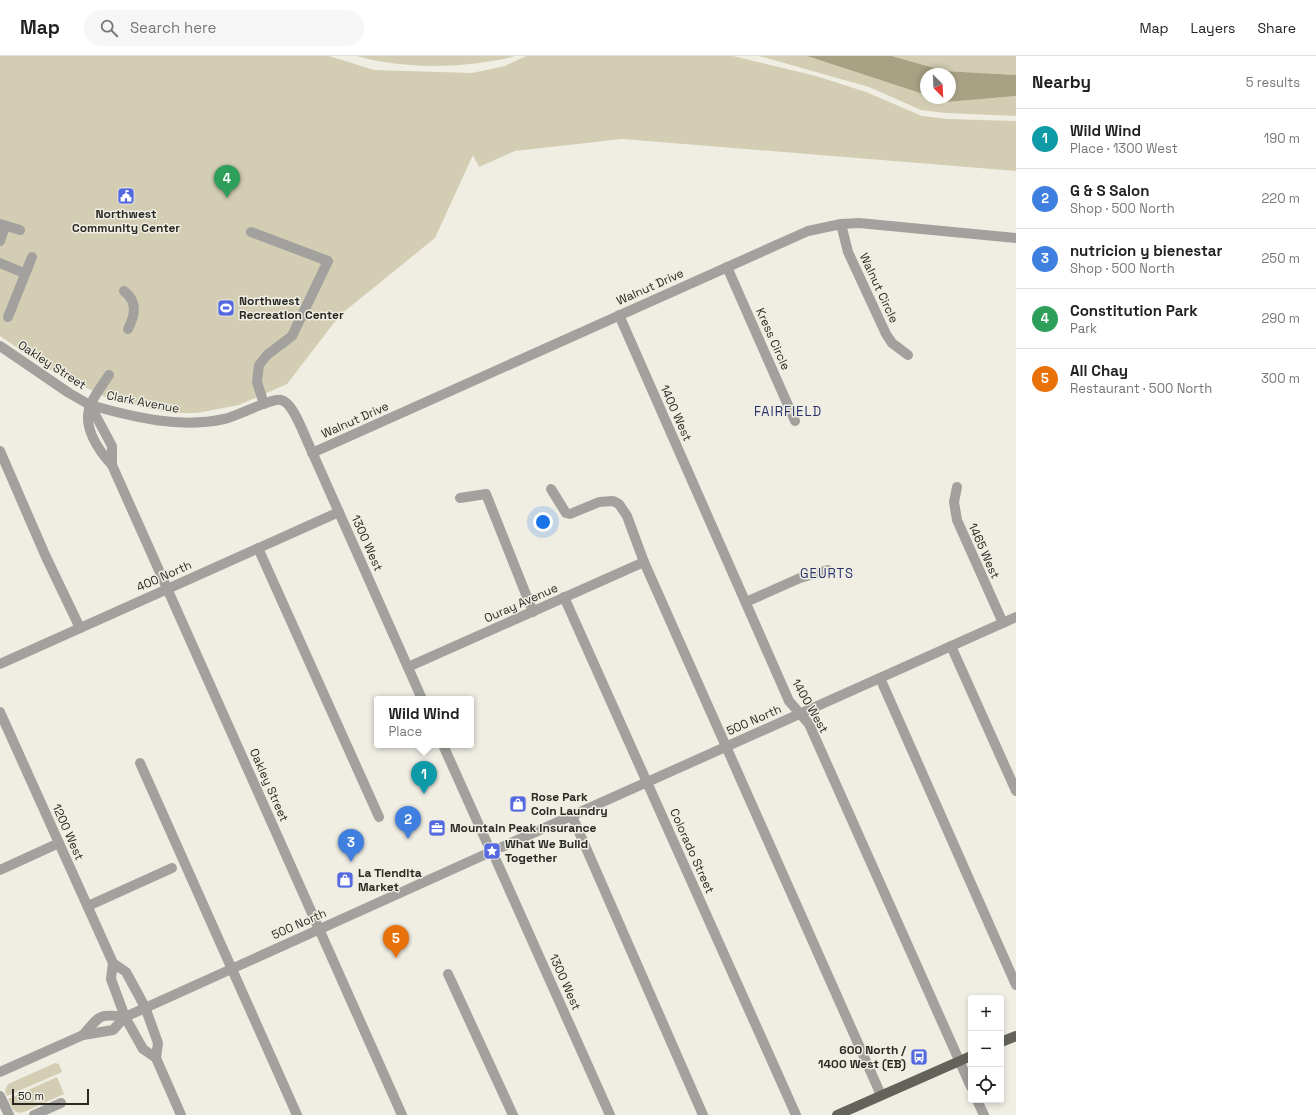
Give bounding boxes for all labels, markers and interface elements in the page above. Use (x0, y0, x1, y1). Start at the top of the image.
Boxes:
search box (84, 10, 364, 46)
text: Map (20, 15, 60, 40)
icon: search (98, 17, 120, 39)
text: Search here (130, 18, 216, 37)
text: Map (1139, 19, 1169, 37)
text: Layers (1191, 19, 1235, 37)
text: Share (1257, 19, 1296, 37)
north arrow (920, 68, 956, 104)
text: Nearby (1032, 71, 1091, 93)
text: 5 results (1246, 74, 1300, 91)
text: Wild Wind (1070, 121, 1141, 140)
text: 1 (1042, 130, 1048, 147)
text: 190 m (1264, 130, 1300, 147)
text: Place · 1300 West (1070, 140, 1178, 157)
pin: 4 (214, 165, 240, 198)
text: G & S Salon (1070, 181, 1150, 200)
public building icon: Northwest Community Center (116, 186, 136, 206)
text: 2 (1041, 190, 1049, 207)
text: 220 m (1261, 190, 1300, 207)
text: Shop · 500 North (1070, 200, 1175, 217)
place label: Northwest Community Center (72, 206, 180, 236)
text: nutricion y bienestar (1070, 241, 1222, 260)
street label: Walnut Circle (856, 250, 902, 326)
text: 3 (1041, 250, 1049, 267)
text: 250 m (1262, 250, 1300, 267)
text: Shop · 500 North (1070, 260, 1175, 277)
street label: Walnut Drive (614, 265, 686, 309)
place label: Northwest Recreation Center (239, 293, 344, 323)
sports icon: Northwest Recreation Center (216, 298, 236, 318)
text: Constitution Park (1070, 301, 1198, 320)
street label: Kress Circle (752, 305, 794, 373)
text: 4 (1041, 310, 1049, 327)
text: 290 m (1261, 310, 1300, 327)
text: Park (1070, 320, 1097, 337)
street label: Oakley Street (15, 337, 89, 393)
text: All Chay (1070, 361, 1128, 380)
text: 5 (1041, 370, 1049, 387)
text: 300 m (1261, 370, 1300, 387)
text: Restaurant · 500 North (1070, 380, 1212, 397)
street label: 1400 West (656, 382, 696, 444)
street label: Clark Avenue (105, 387, 181, 417)
street label: Walnut Drive (319, 398, 391, 442)
district label: FAIRFIELD (754, 403, 822, 420)
street label: 1300 West (348, 512, 386, 574)
your location (533, 512, 553, 532)
street label: 1465 West (965, 521, 1003, 581)
street label: 400 North (134, 557, 194, 595)
district label: GEURTS (800, 565, 854, 582)
street label: Ouray Avenue (482, 580, 560, 626)
street label: 1400 West (788, 676, 832, 736)
popup (374, 696, 474, 748)
street label: 500 North (724, 701, 784, 739)
text: Wild Wind (388, 704, 460, 723)
text: Place (388, 723, 422, 740)
street label: Oakley Street (246, 746, 292, 824)
pin: 1 (411, 761, 437, 794)
place label: Rose Park Coin Laundry (531, 789, 608, 819)
shop icon: Rose Park Coin Laundry (508, 794, 528, 814)
street label: 1200 West (49, 801, 87, 863)
pin: 2 (395, 806, 421, 839)
street label: Colorado Street (666, 806, 718, 896)
office icon: Mountain Peak Insurance (427, 818, 447, 838)
place label: Mountain Peak Insurance (450, 820, 597, 836)
pin: 3 (338, 829, 364, 862)
place label: What We Build Together (505, 836, 588, 866)
place icon: What We Build Together (482, 841, 502, 861)
place label: La Tiendita Market (358, 865, 422, 895)
shop icon: La Tiendita Market (335, 870, 355, 890)
street label: 500 North (269, 905, 329, 943)
pin: 5 (383, 925, 409, 958)
street label: 1300 West (546, 951, 584, 1013)
map controls (968, 995, 1004, 1103)
button: + (968, 995, 1004, 1031)
button: − (968, 1031, 1004, 1067)
place label: 600 North / 1400 West (EB) (818, 1042, 906, 1072)
bus stop icon: 600 North / 1400 West (EB) (909, 1047, 929, 1067)
button: locate (968, 1067, 1004, 1103)
scale bar (12, 1087, 89, 1106)
text: 50 m (18, 1089, 44, 1103)

